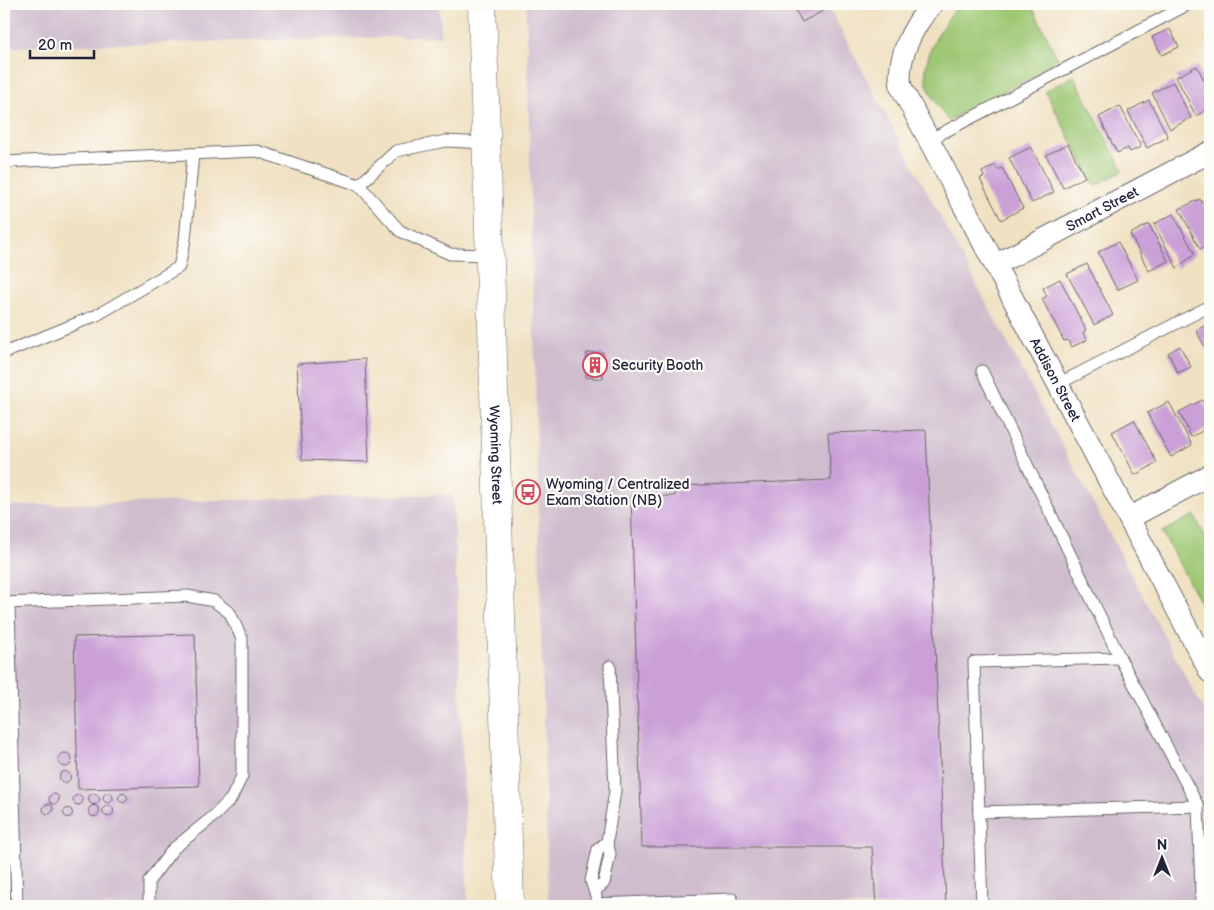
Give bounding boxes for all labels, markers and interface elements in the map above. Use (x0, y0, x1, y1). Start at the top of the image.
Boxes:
scale bar (30, 28, 94, 60)
text: 20 m (38, 36, 72, 55)
street label: Smart Street (1063, 182, 1142, 235)
street label: Addison Street (1026, 335, 1085, 425)
building icon: Security Booth (582, 352, 608, 378)
place label: Security Booth (612, 357, 703, 374)
street label: Wyoming Street (486, 405, 506, 505)
place label: Wyoming / Centralized Exam Station (NB) (546, 476, 690, 509)
bus stop icon: Wyoming / Centralized Exam Station (NB) (515, 479, 541, 505)
north arrow (1136, 832, 1186, 882)
text: N (1157, 837, 1167, 854)

